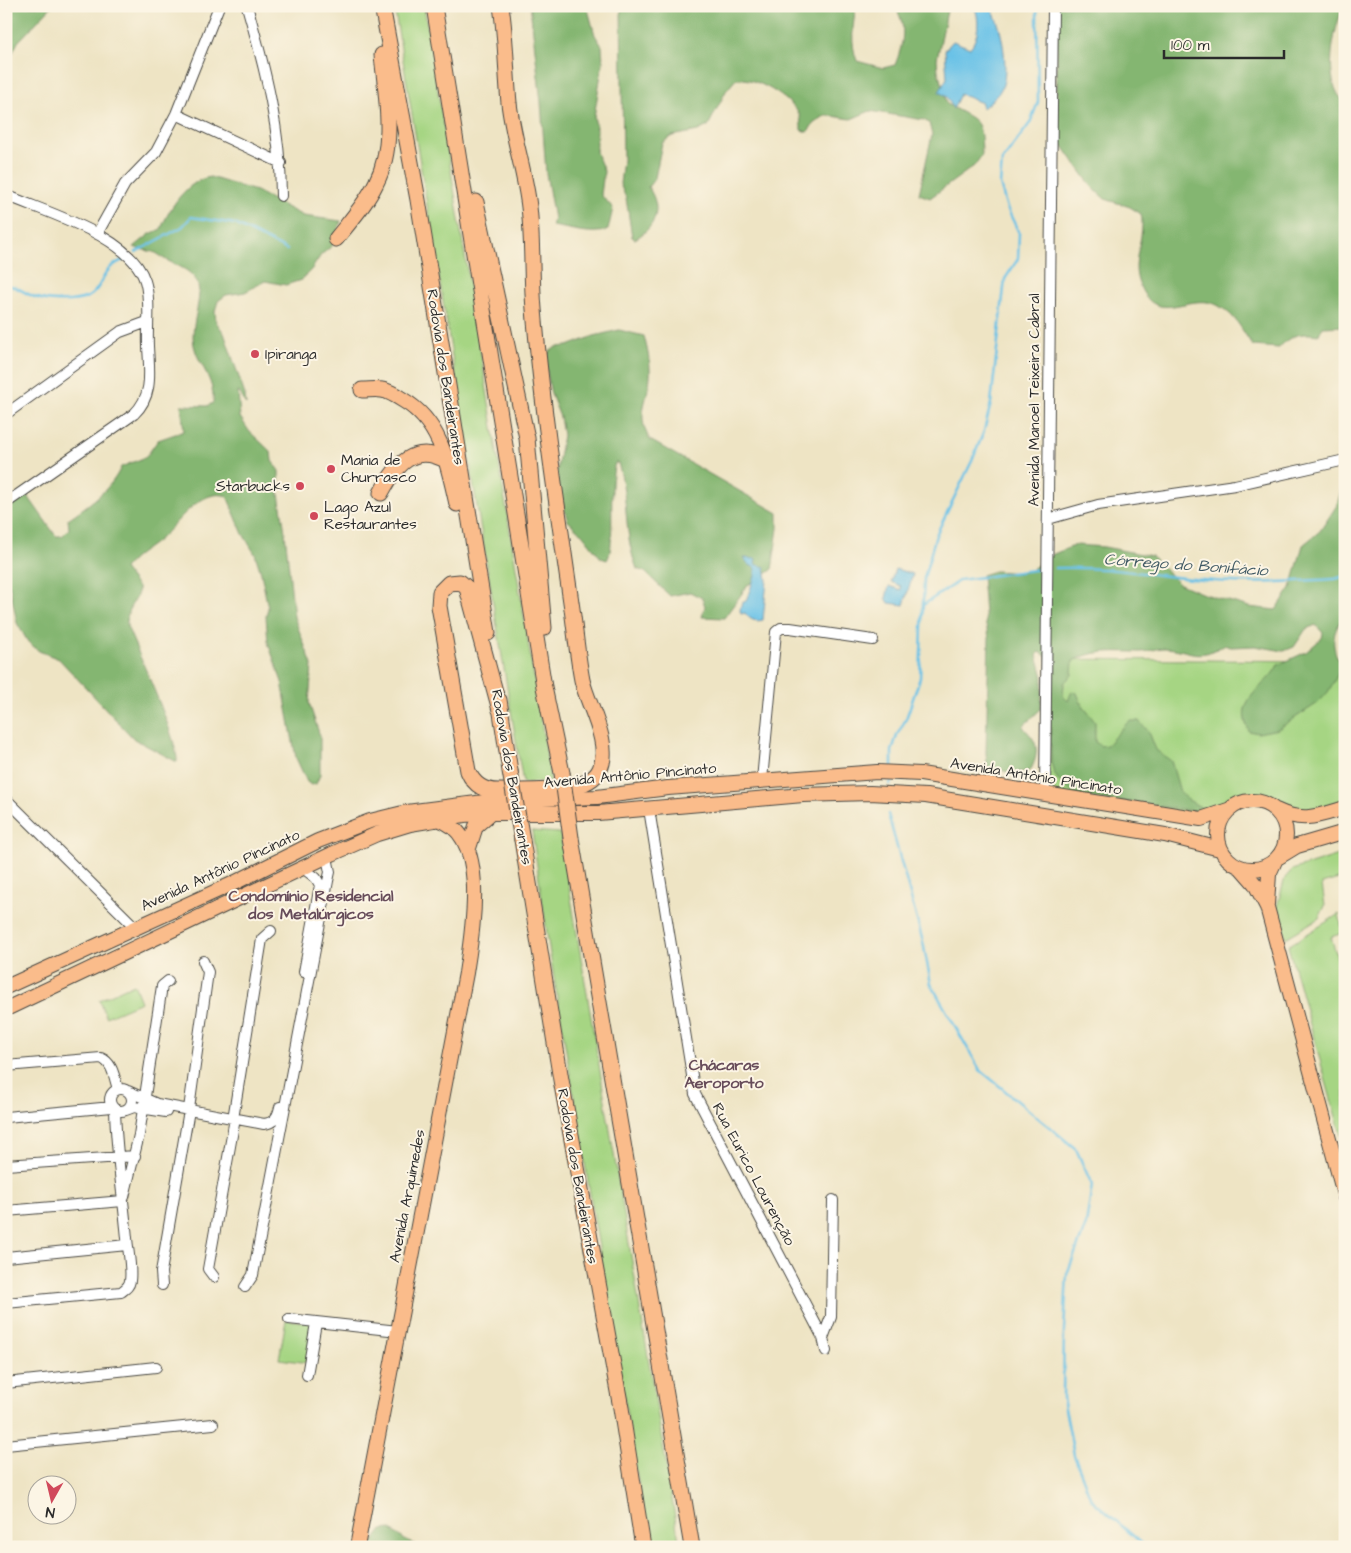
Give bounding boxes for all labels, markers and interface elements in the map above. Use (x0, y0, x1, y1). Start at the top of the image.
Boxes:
scale bar (1164, 28, 1284, 60)
text: 100 m (1171, 35, 1210, 56)
street label: Rodovia dos Bandeirantes (421, 288, 470, 467)
street label: Avenida Manoel Teixeira Cabral (1024, 293, 1045, 507)
place label: Ipiranga (265, 344, 317, 366)
marker: Ipiranga (249, 348, 261, 360)
place label: Mania de Churrasco (341, 450, 417, 488)
marker: Mania de Churrasco (325, 463, 337, 475)
place label: Starbucks (216, 476, 290, 497)
marker: Starbucks (294, 480, 306, 492)
place label: Lago Azul Restaurantes (324, 497, 417, 535)
marker: Lago Azul Restaurantes (308, 510, 320, 522)
water label: Córrego do Bonifácio (1103, 548, 1269, 583)
street label: Rodovia dos Bandeirantes (486, 688, 537, 867)
street label: Avenida Antônio Pincinato (949, 753, 1124, 800)
street label: Avenida Antônio Pincinato (543, 757, 718, 794)
street label: Avenida Antônio Pincinato (137, 824, 304, 917)
district label: Condomínio Residencial dos Metalúrgicos (229, 885, 394, 927)
district label: Chácaras Aeroporto (685, 1054, 764, 1094)
street label: Rodovia dos Bandeirantes (552, 1087, 603, 1266)
street label: Rua Eurico Lourenção (707, 1099, 800, 1250)
street label: Avenida Arquimedes (384, 1127, 431, 1264)
north arrow (28, 1476, 78, 1526)
text: N (44, 1501, 56, 1522)

